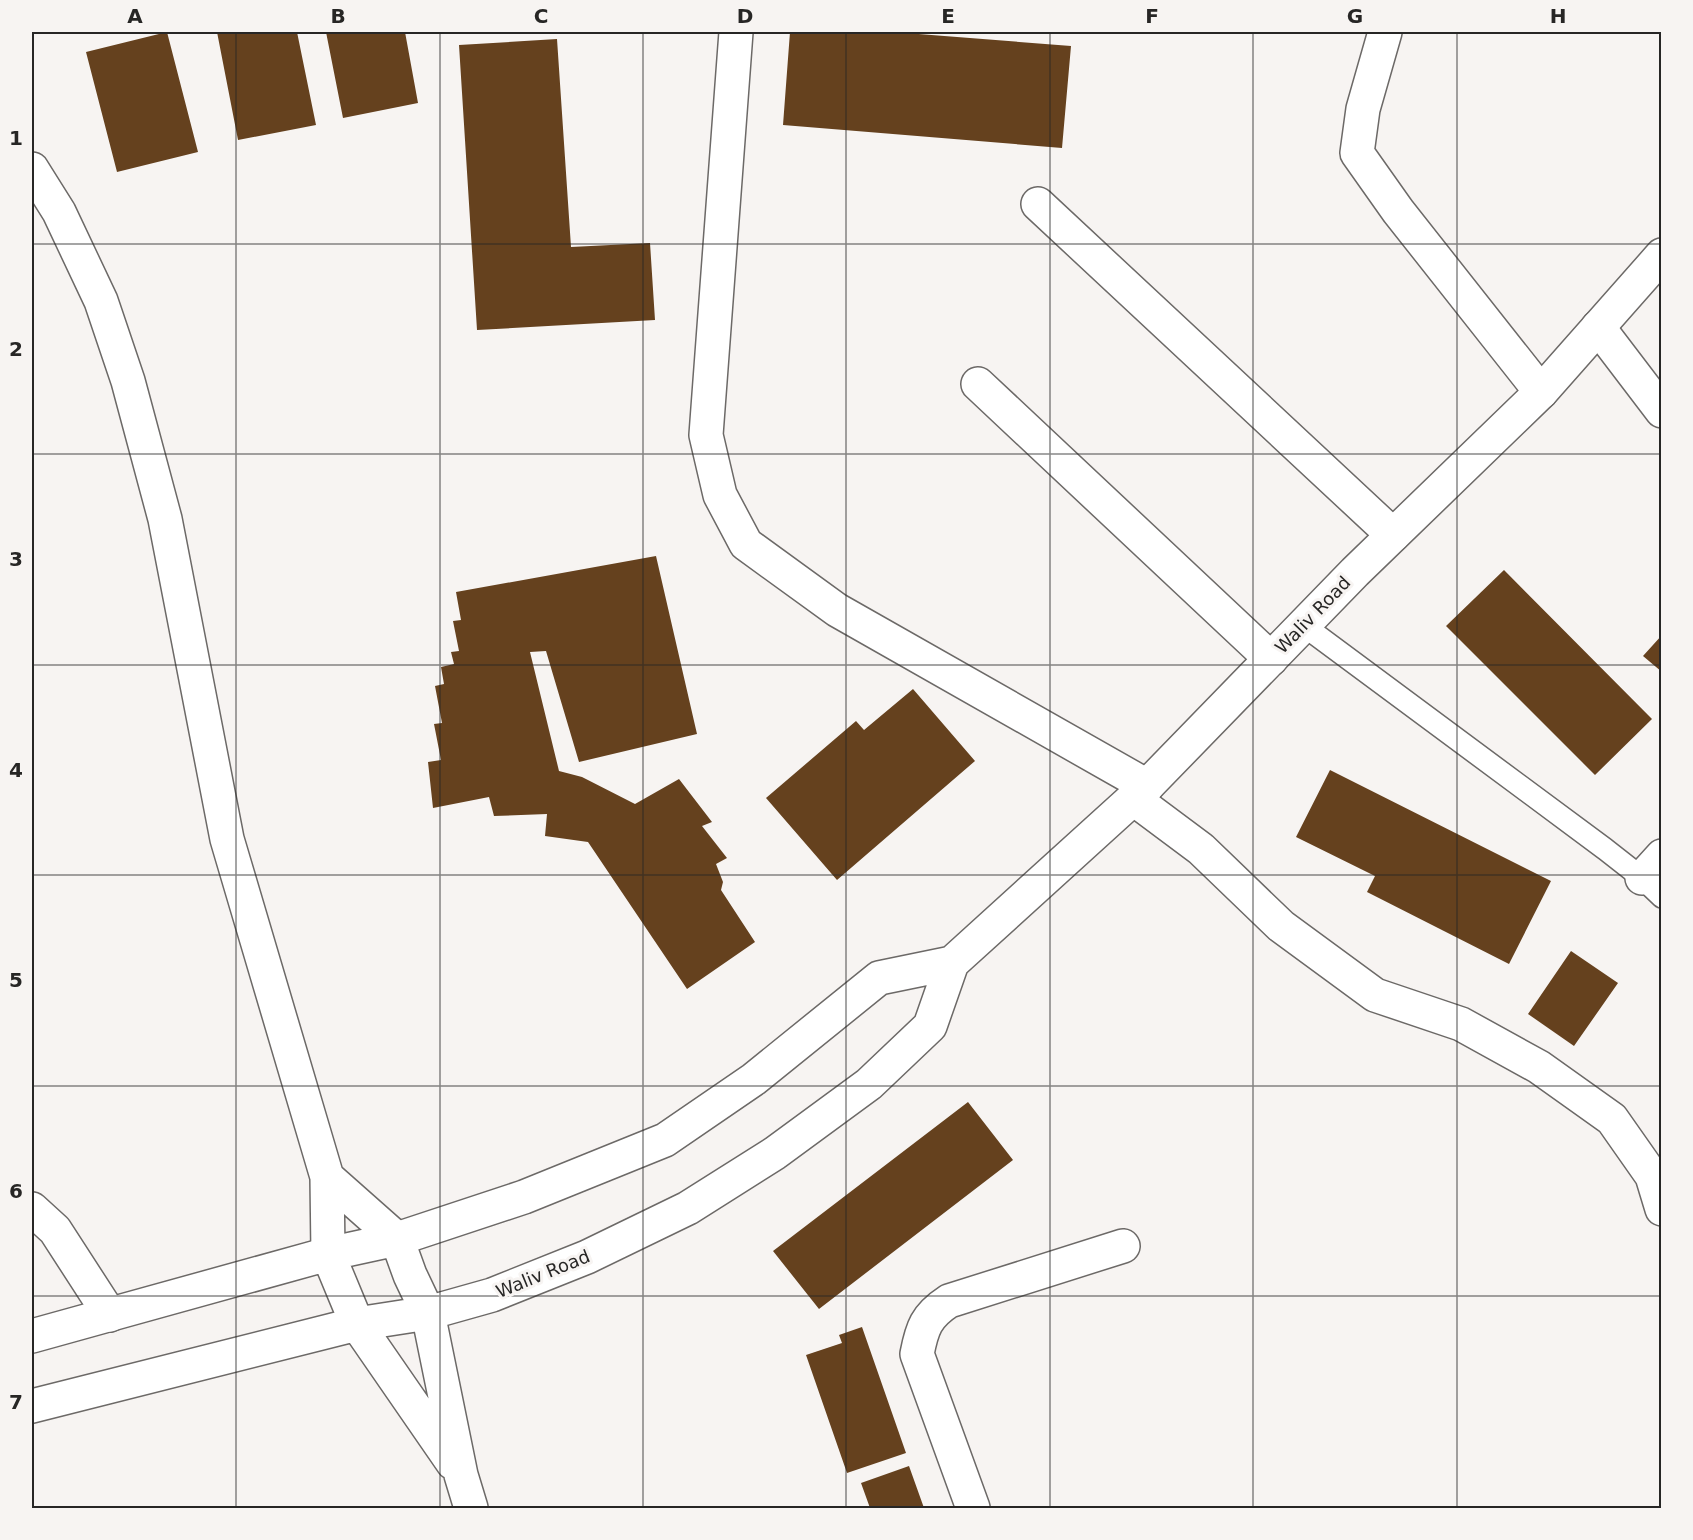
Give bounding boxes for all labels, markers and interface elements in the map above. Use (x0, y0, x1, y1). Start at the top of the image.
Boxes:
text: A (127, 4, 143, 28)
text: B (330, 4, 346, 28)
text: C (534, 4, 548, 28)
text: D (737, 4, 753, 28)
text: E (941, 4, 955, 28)
text: F (1145, 4, 1159, 28)
text: G (1347, 4, 1363, 28)
text: H (1550, 4, 1566, 28)
text: 1 (9, 126, 23, 150)
text: 2 (9, 337, 23, 361)
text: 3 (9, 547, 23, 571)
street label: Waliv Road (1271, 572, 1355, 658)
text: 4 (9, 758, 23, 782)
text: 5 (9, 968, 23, 992)
text: 6 (9, 1179, 23, 1203)
street label: Waliv Road (493, 1245, 593, 1302)
text: 7 (9, 1390, 23, 1414)

